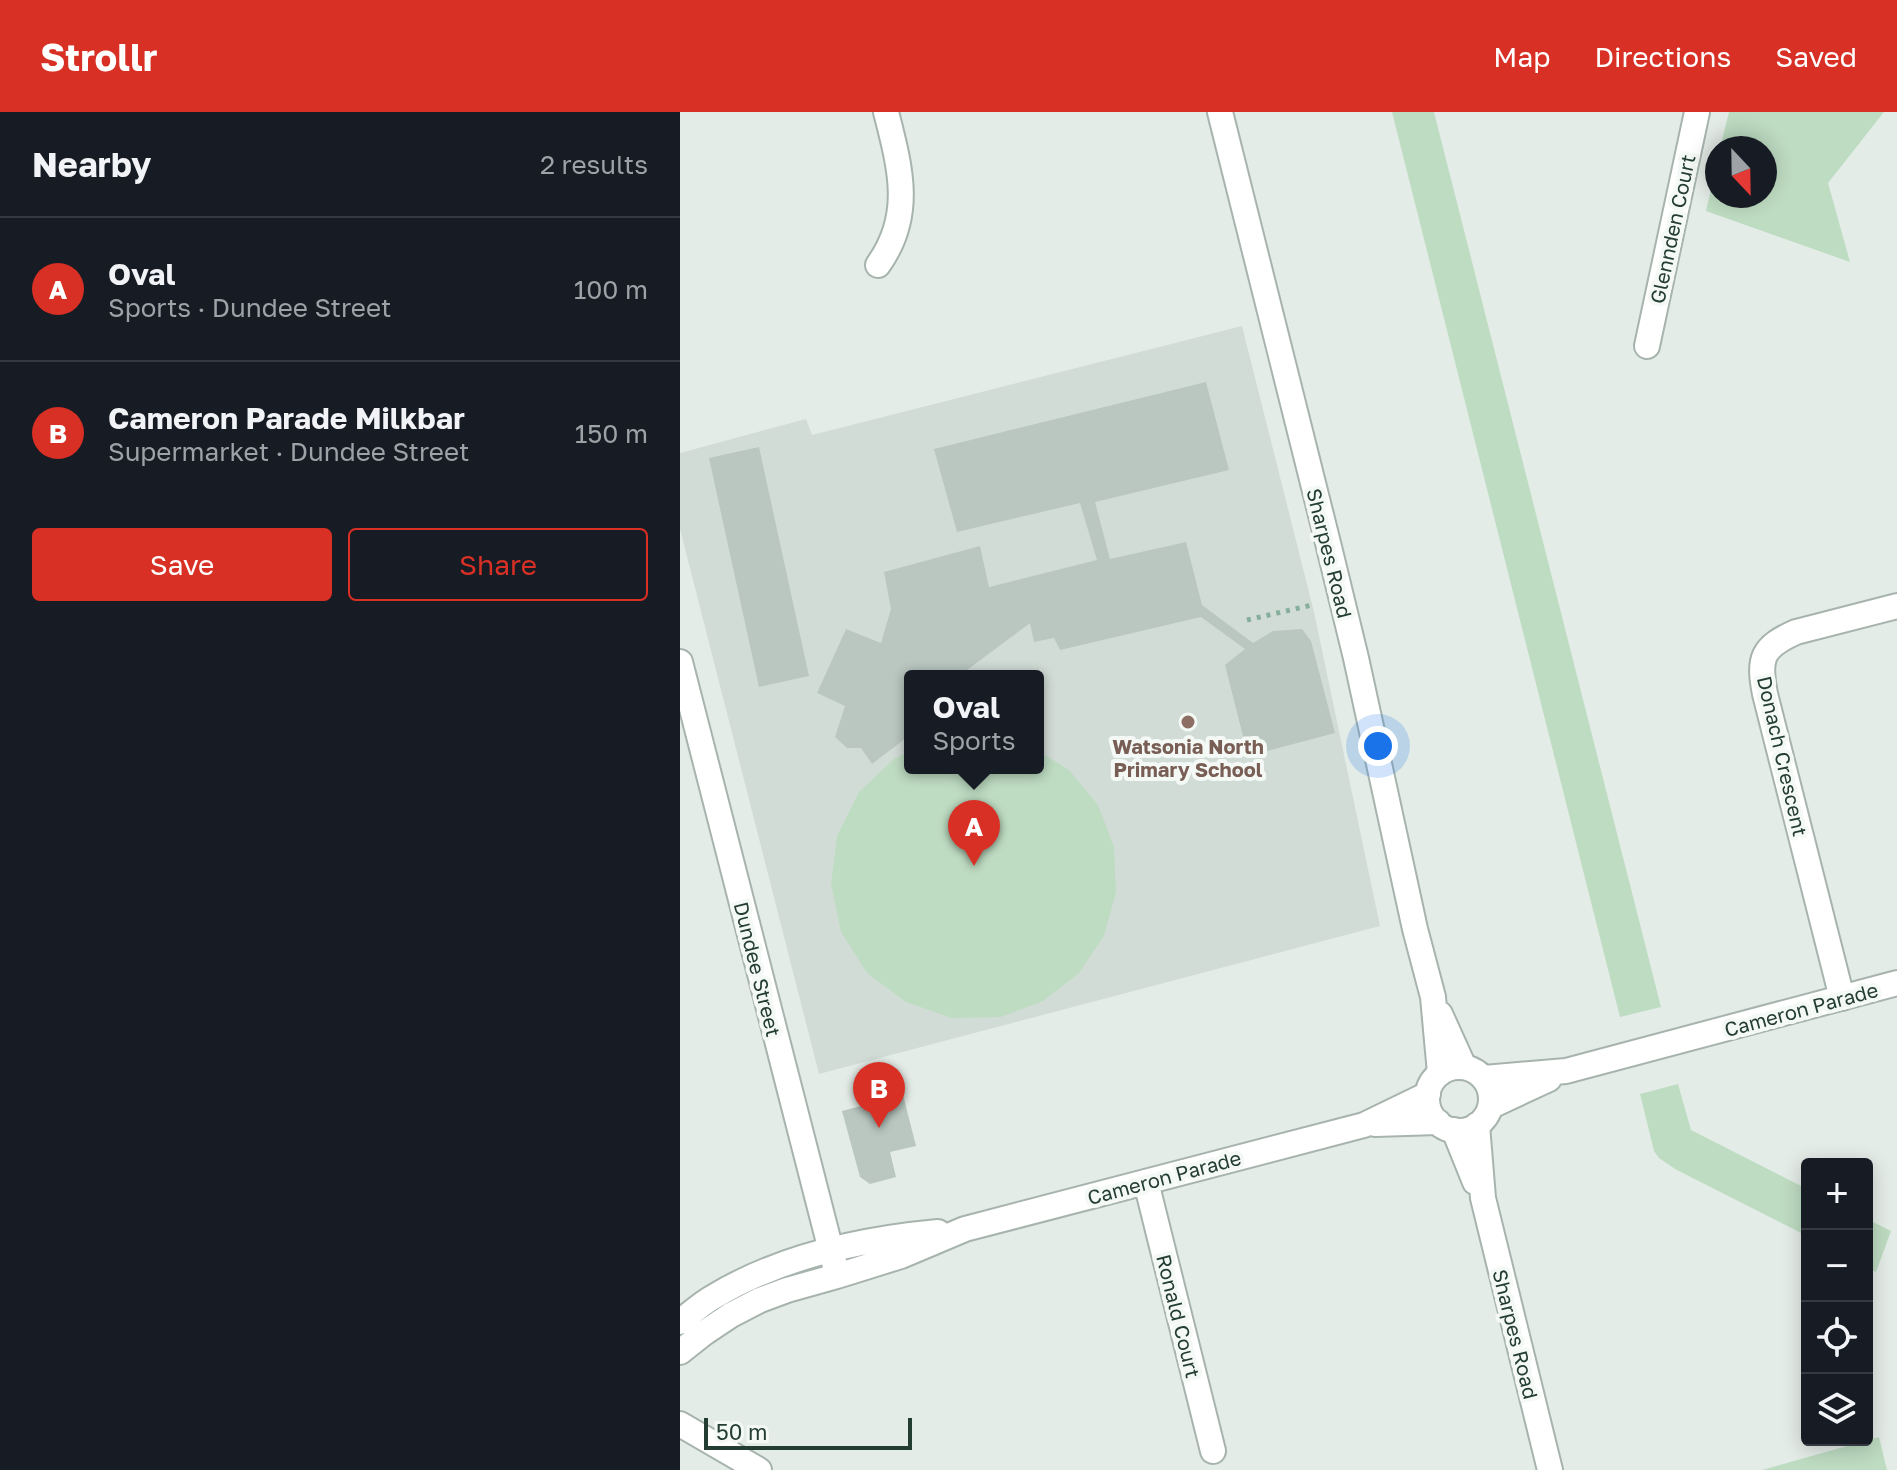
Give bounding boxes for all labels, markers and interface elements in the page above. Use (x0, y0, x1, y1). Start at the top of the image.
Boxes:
text: Strollr (40, 34, 158, 79)
text: Map (1493, 40, 1550, 73)
text: Directions (1594, 40, 1731, 73)
text: Saved (1775, 40, 1857, 73)
north arrow (1705, 136, 1777, 208)
text: Nearby (32, 144, 152, 184)
text: 2 results (540, 149, 648, 180)
street label: Glennden Court (1645, 152, 1699, 306)
text: Oval (108, 256, 176, 292)
text: A (49, 274, 67, 305)
text: 100 m (574, 274, 648, 305)
text: Sports · Dundee Street (108, 292, 391, 323)
text: Cameron Parade Milkbar (108, 400, 465, 436)
text: B (49, 418, 67, 449)
text: 150 m (575, 418, 648, 449)
text: Supermarket · Dundee Street (108, 436, 469, 467)
street label: Sharpes Road (1302, 486, 1358, 620)
button: Save (32, 528, 332, 601)
button: Share (348, 528, 648, 601)
popup (904, 670, 1044, 774)
street label: Donach Crescent (1753, 673, 1813, 839)
text: Oval (932, 689, 1000, 725)
marker: Watsonia North Primary School (1179, 713, 1197, 731)
text: Sports (932, 725, 1016, 756)
your location (1358, 726, 1398, 766)
place label: Watsonia North Primary School (1112, 734, 1264, 781)
pin: A (948, 800, 1000, 866)
street label: Dundee Street (730, 899, 786, 1039)
street label: Cameron Parade (1722, 977, 1880, 1041)
pin: B (853, 1062, 905, 1128)
street label: Cameron Parade (1085, 1145, 1243, 1209)
map controls (1801, 1158, 1873, 1446)
button: + (1801, 1158, 1873, 1230)
button: − (1801, 1230, 1873, 1302)
street label: Ronald Court (1152, 1252, 1206, 1380)
street label: Sharpes Road (1488, 1267, 1544, 1401)
button: locate (1801, 1302, 1873, 1374)
button: layers (1801, 1374, 1873, 1446)
scale bar (704, 1414, 912, 1450)
text: 50 m (716, 1418, 767, 1445)

